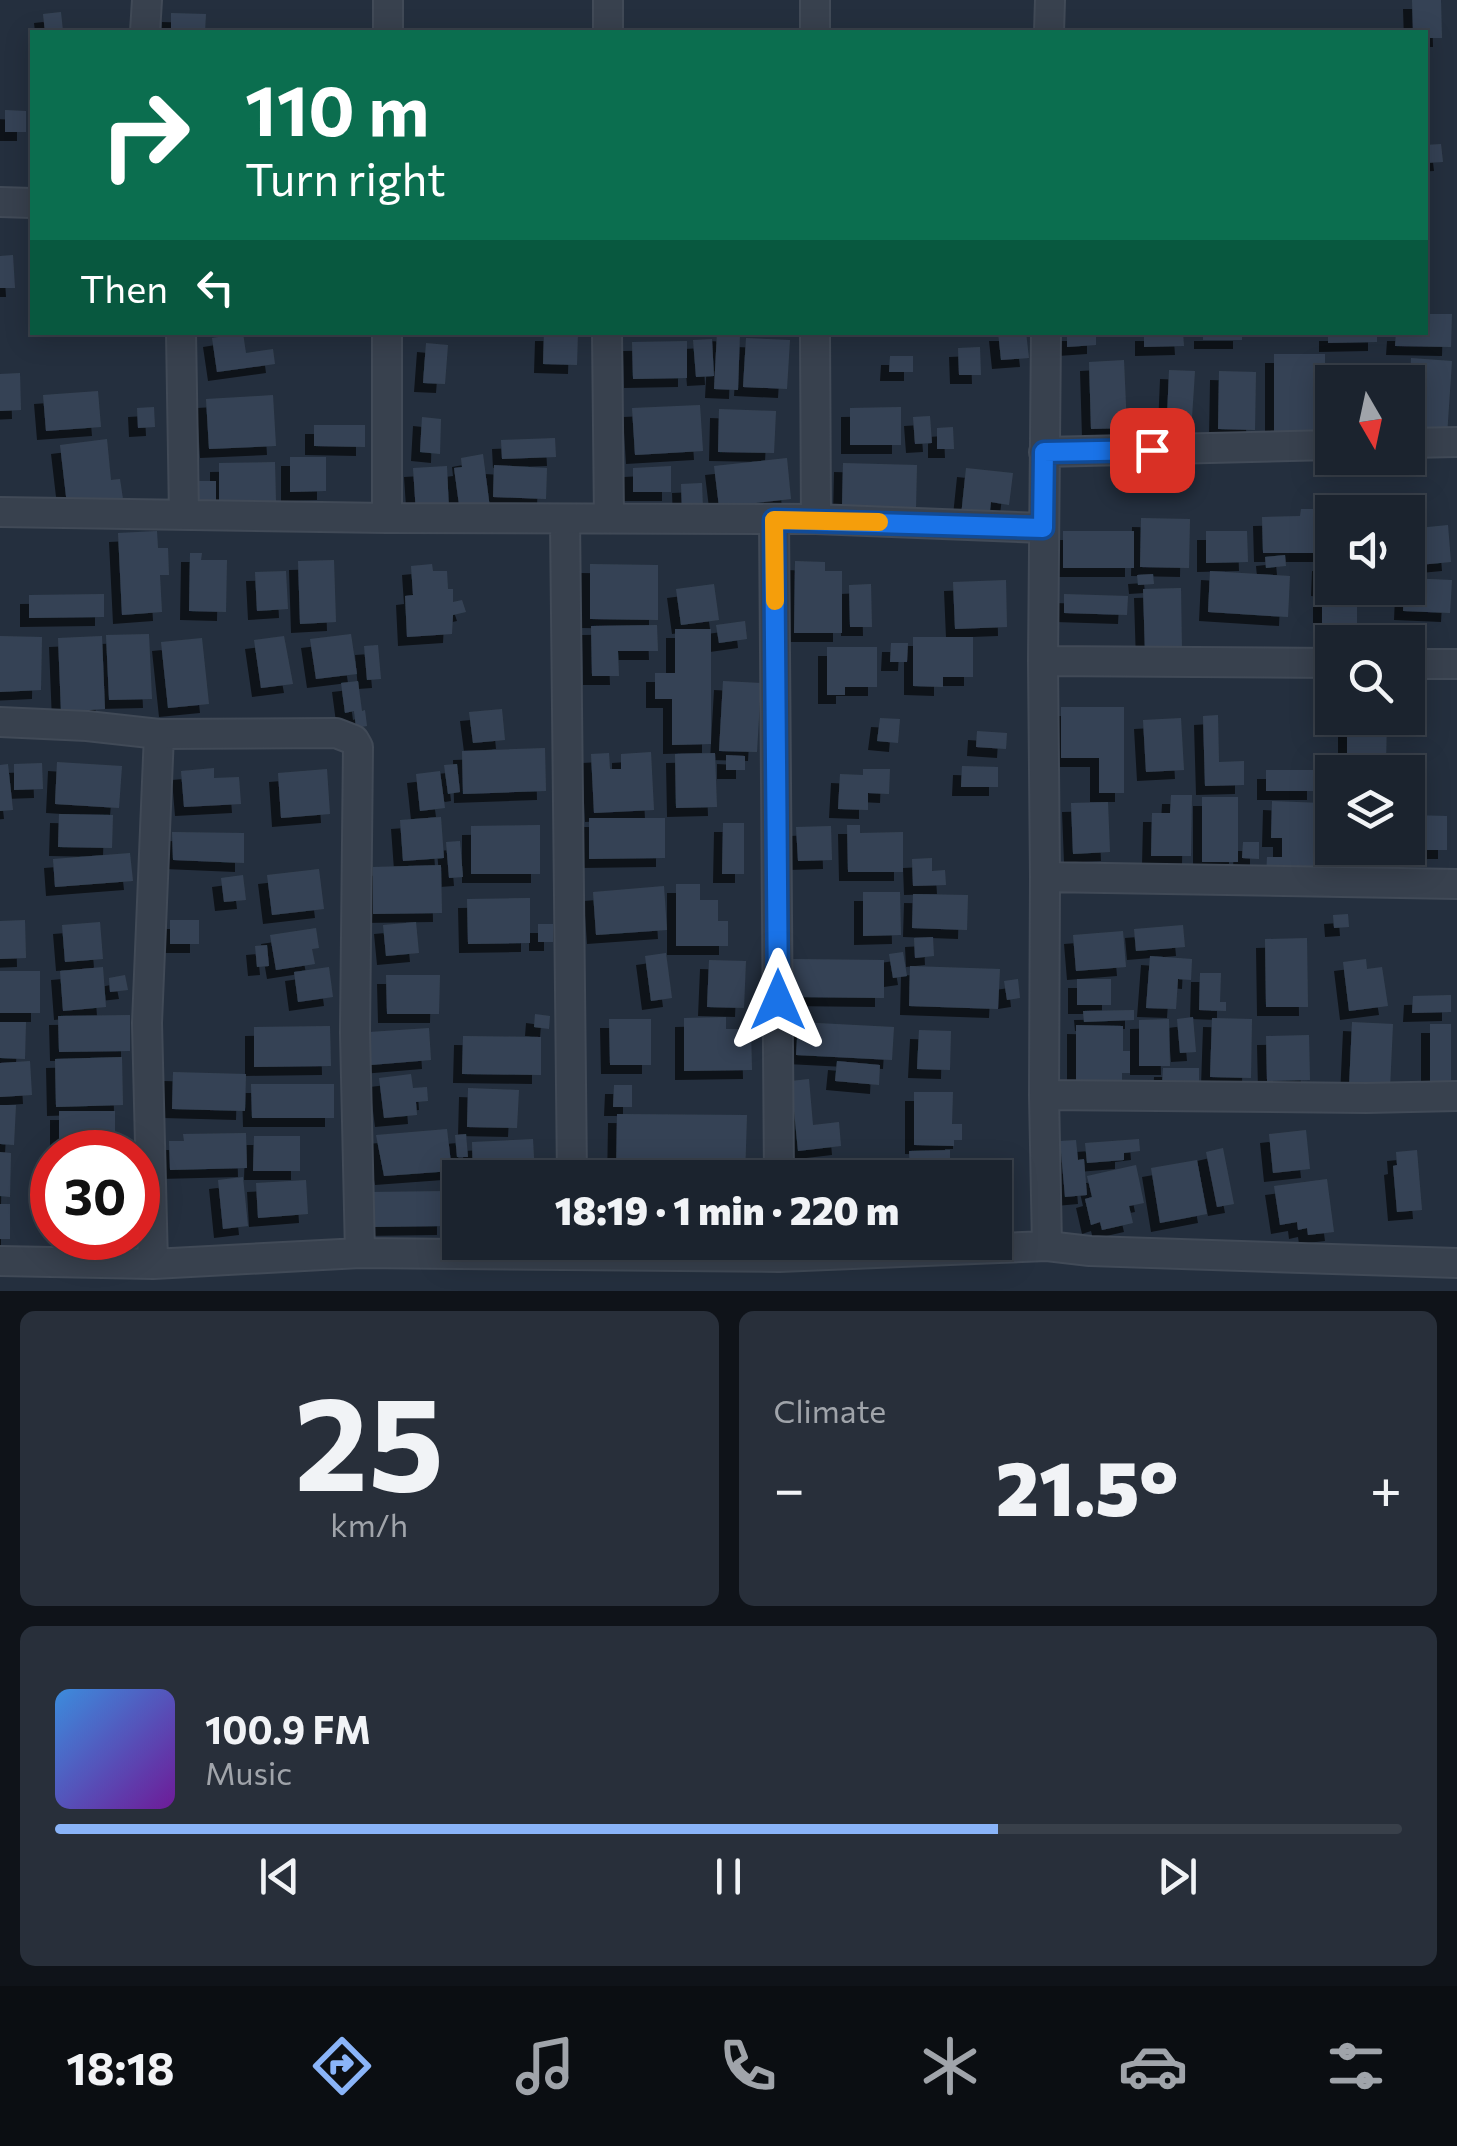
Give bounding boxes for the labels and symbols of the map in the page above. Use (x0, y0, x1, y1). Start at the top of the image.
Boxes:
north arrow (1315, 365, 1425, 475)
pin (1110, 408, 1195, 493)
position arrow (726, 948, 830, 1052)
speed limit sign: 30 (30, 1130, 160, 1260)

